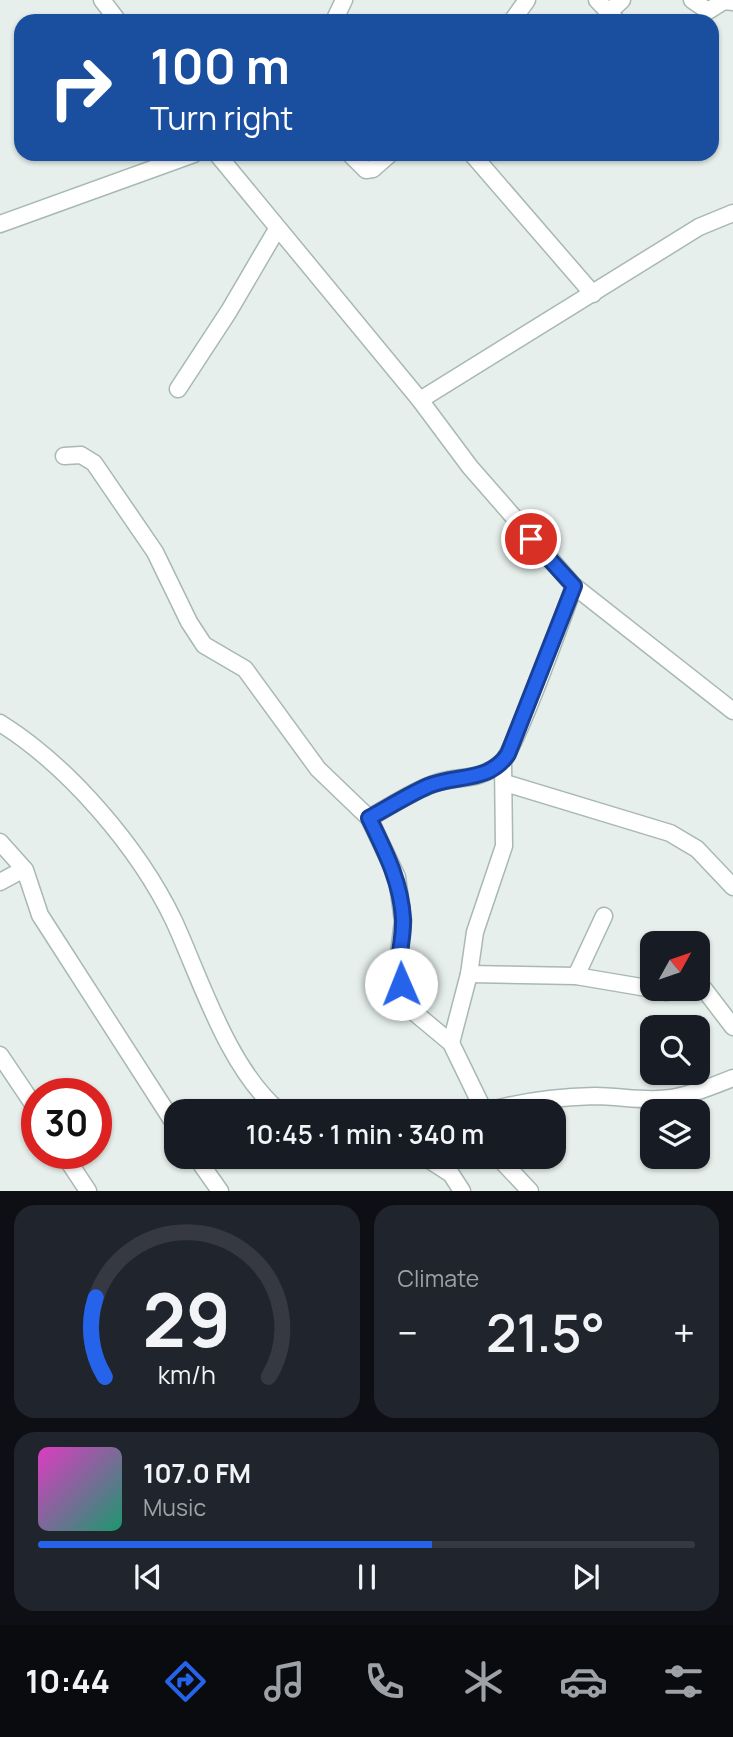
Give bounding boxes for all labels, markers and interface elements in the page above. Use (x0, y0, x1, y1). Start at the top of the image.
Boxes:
text: 100 m (150, 32, 290, 99)
icon: right (35, 42, 126, 133)
text: Turn right (150, 96, 293, 140)
pin (501, 509, 561, 569)
icon: arrive (512, 520, 550, 558)
north arrow (640, 931, 710, 1001)
map controls (640, 931, 710, 1169)
position arrow (364, 947, 438, 1021)
button: search (640, 1015, 710, 1085)
speed limit sign: 30 (21, 1078, 112, 1169)
button: layers (640, 1099, 710, 1169)
text: 10:45 · 1 min · 340 m (246, 1116, 484, 1152)
text: Climate (398, 1262, 479, 1294)
text: 29 (142, 1270, 231, 1370)
text: 21.5° (486, 1297, 605, 1368)
text: − (398, 1306, 418, 1358)
text: + (673, 1306, 695, 1358)
text: km/h (158, 1357, 216, 1392)
text: 107.0 FM (143, 1455, 251, 1491)
text: Music (143, 1491, 206, 1523)
icon: previous (129, 1558, 167, 1596)
icon: pause (348, 1558, 386, 1596)
icon: next (567, 1558, 605, 1596)
icon: directions (161, 1657, 210, 1706)
icon: music (260, 1657, 309, 1706)
icon: phone (360, 1657, 409, 1706)
icon: climate (459, 1657, 508, 1706)
icon: car (559, 1657, 608, 1706)
icon: filters (659, 1657, 708, 1706)
text: 10:44 (25, 1659, 110, 1703)

